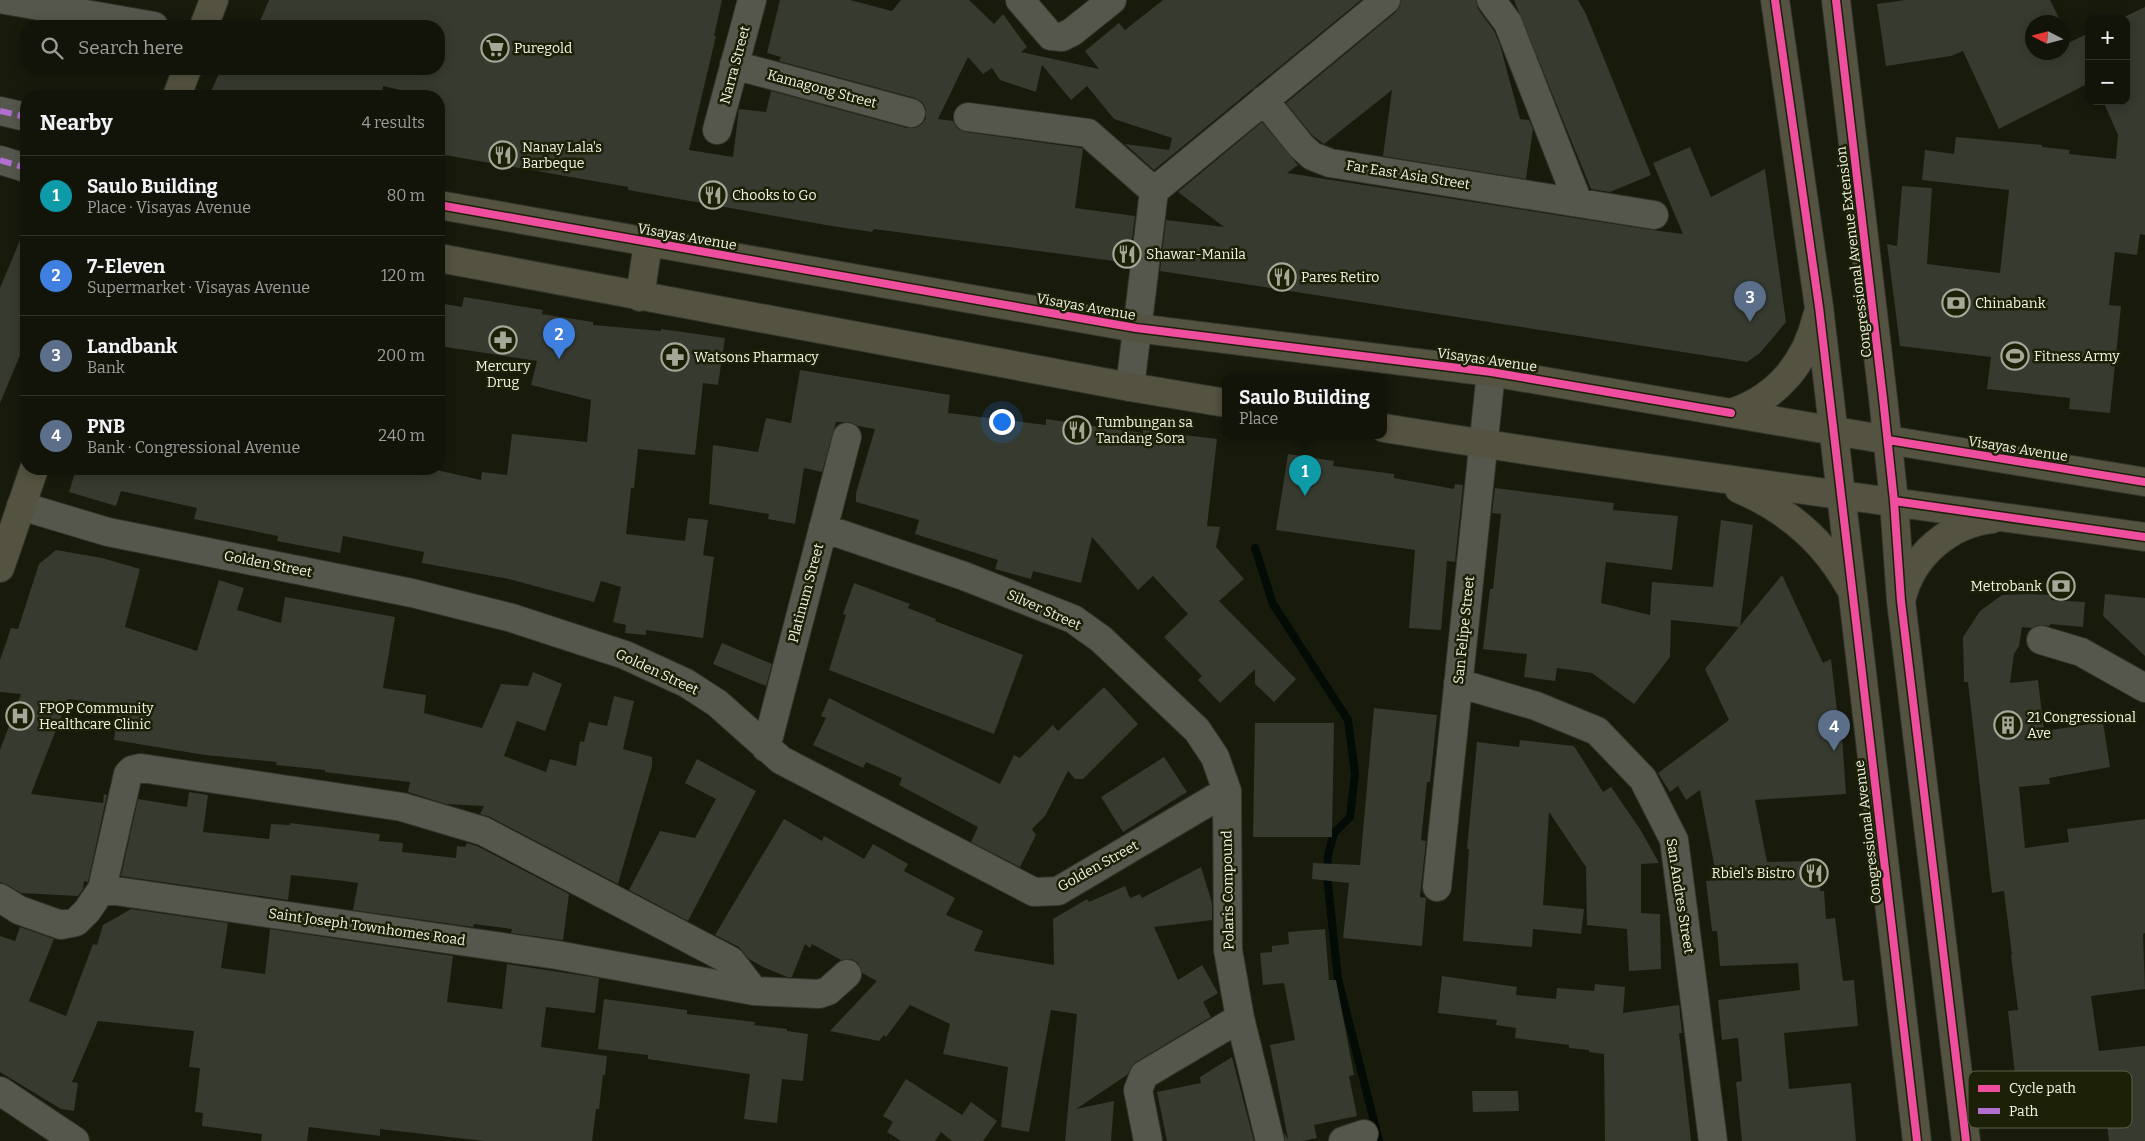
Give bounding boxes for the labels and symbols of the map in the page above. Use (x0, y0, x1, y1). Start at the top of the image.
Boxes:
north arrow (2025, 15, 2070, 60)
street label: Narra Street (716, 24, 754, 106)
supermarket icon: Puregold (480, 33, 510, 63)
place label: Puregold (514, 40, 572, 57)
street label: Kamagong Street (765, 66, 879, 112)
place label: Nanay Lala's Barbeque (522, 139, 602, 172)
restaurant icon: Nanay Lala's Barbeque (488, 140, 518, 170)
street label: Congressional Avenue Extension (1833, 145, 1875, 359)
street label: Far East Asia Street (1345, 157, 1471, 193)
restaurant icon: Chooks to Go (698, 180, 728, 210)
place label: Chooks to Go (732, 187, 817, 204)
street label: Visayas Avenue (636, 220, 738, 254)
restaurant icon: Shawar-Manila (1112, 239, 1142, 269)
place label: Shawar-Manila (1146, 246, 1246, 263)
restaurant icon: Pares Retiro (1267, 262, 1297, 292)
place label: Pares Retiro (1301, 269, 1379, 286)
pin: 3 (1734, 281, 1766, 322)
bank icon: Chinabank (1941, 288, 1971, 318)
street label: Visayas Avenue (1035, 290, 1137, 324)
place label: Chinabank (1975, 295, 2046, 312)
pin: 2 (543, 318, 575, 359)
pharmacy icon: Mercury Drug (488, 325, 518, 355)
sports icon: Fitness Army (2000, 341, 2030, 371)
pharmacy icon: Watsons Pharmacy (660, 342, 690, 372)
street label: Visayas Avenue (1436, 345, 1538, 375)
place label: Fitness Army (2034, 348, 2120, 365)
place label: Watsons Pharmacy (694, 349, 819, 366)
place label: Mercury Drug (475, 358, 531, 391)
your location (989, 409, 1015, 435)
place label: Tumbungan sa Tandang Sora (1096, 414, 1193, 447)
restaurant icon: Tumbungan sa Tandang Sora (1062, 415, 1092, 445)
street label: Visayas Avenue (1967, 433, 2069, 465)
pin: 1 (1289, 455, 1321, 496)
street label: Platinum Street (785, 541, 827, 645)
street label: Golden Street (222, 547, 314, 581)
bank icon: Metrobank (2046, 571, 2076, 601)
street label: San Felipe Street (1450, 575, 1478, 685)
place label: Metrobank (1971, 578, 2042, 595)
street label: Silver Street (1004, 586, 1084, 634)
street label: Golden Street (613, 645, 701, 699)
place label: FPOP Community Healthcare Clinic (39, 700, 154, 733)
hospital icon: FPOP Community Healthcare Clinic (5, 701, 35, 731)
place label: 21 Congressional Ave (2027, 709, 2136, 742)
pin: 4 (1818, 710, 1850, 751)
building icon: 21 Congressional Ave (1993, 710, 2023, 740)
street label: Congressional Avenue (1851, 759, 1885, 905)
street label: Polaris Compound (1218, 830, 1238, 950)
street label: Golden Street (1055, 837, 1141, 895)
street label: San Andres Street (1662, 837, 1698, 955)
restaurant icon: Rbiel's Bistro (1799, 858, 1829, 888)
place label: Rbiel's Bistro (1711, 865, 1795, 882)
street label: Saint Joseph Townhomes Road (267, 905, 467, 949)
legend (1968, 1071, 2132, 1128)
text: Cycle path (2009, 1080, 2076, 1097)
text: Path (2009, 1103, 2039, 1120)

